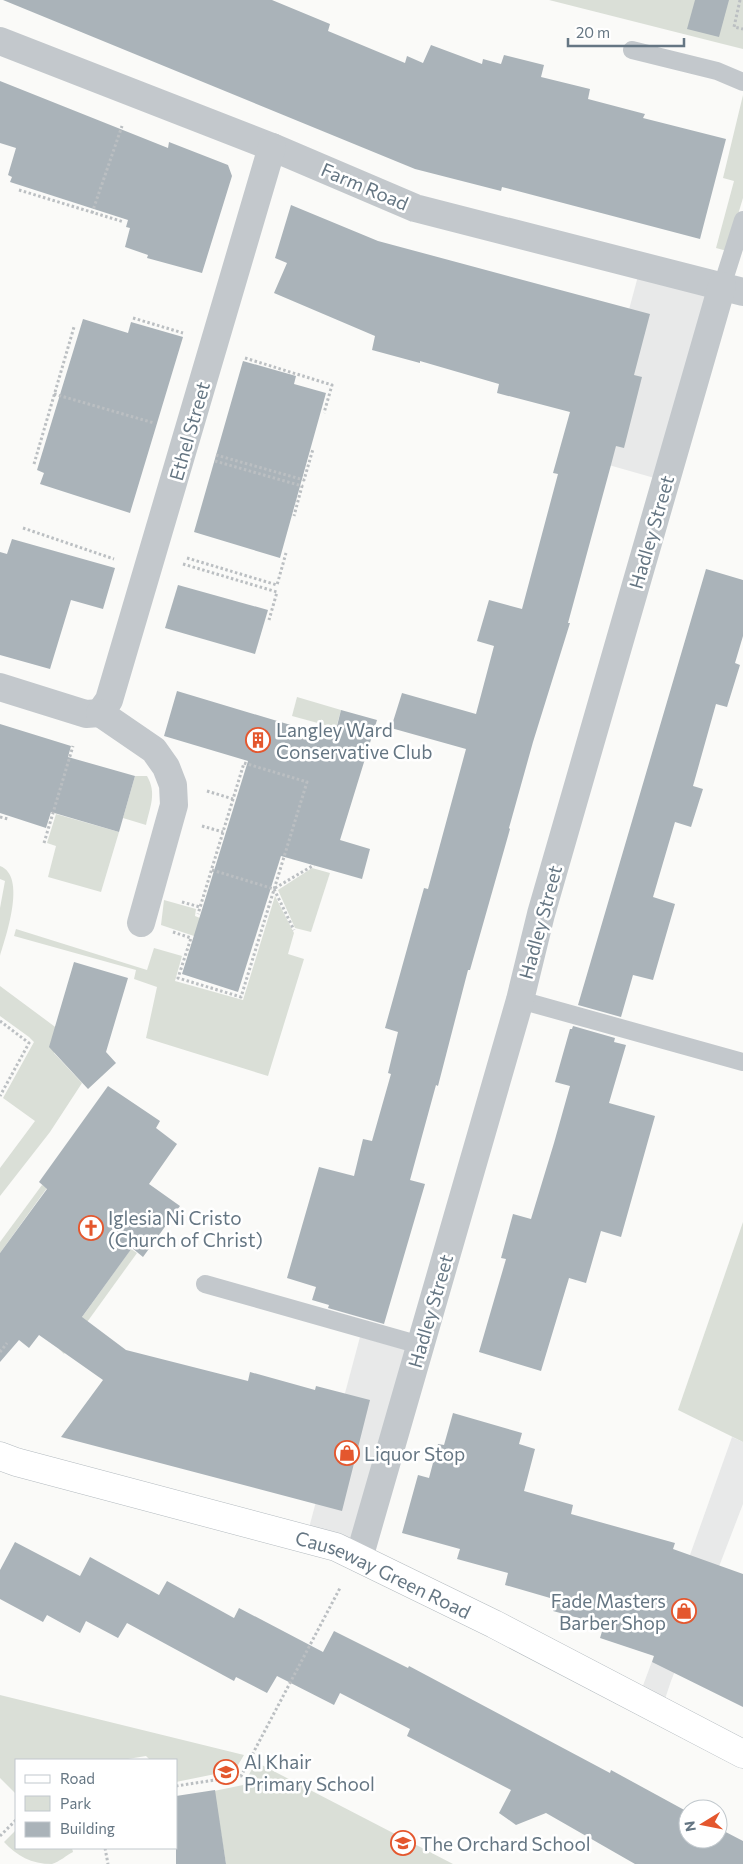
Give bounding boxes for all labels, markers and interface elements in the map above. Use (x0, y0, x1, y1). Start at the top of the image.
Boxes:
scale bar (568, 15, 684, 47)
text: 20 m (576, 23, 610, 41)
street label: Farm Road (318, 157, 412, 215)
street label: Ethel Street (164, 379, 214, 483)
street label: Hadley Street (624, 472, 678, 591)
place label: Langley Ward Conservative Club (276, 718, 432, 763)
building icon: Langley Ward Conservative Club (245, 727, 271, 753)
street label: Hadley Street (514, 862, 566, 981)
place label: Iglesia Ni Cristo (Church of Christ) (108, 1206, 263, 1251)
church icon: Iglesia Ni Cristo (Church of Christ) (78, 1215, 104, 1241)
street label: Hadley Street (403, 1251, 457, 1370)
shop icon: Liquor Stop (334, 1440, 360, 1466)
place label: Liquor Stop (364, 1442, 465, 1465)
street label: Causeway Green Road (293, 1525, 475, 1623)
place label: Fade Masters Barber Shop (551, 1589, 666, 1634)
shop icon: Fade Masters Barber Shop (671, 1598, 697, 1624)
place label: Al Khair Primary School (244, 1750, 375, 1795)
legend (15, 1759, 178, 1849)
school or university icon: Al Khair Primary School (213, 1759, 239, 1785)
text: Road (60, 1769, 95, 1787)
text: Park (60, 1794, 91, 1812)
north arrow (678, 1799, 728, 1849)
text: Building (60, 1819, 115, 1837)
text: N (680, 1820, 699, 1833)
school or university icon: The Orchard School (390, 1830, 416, 1856)
place label: The Orchard School (420, 1832, 591, 1855)

